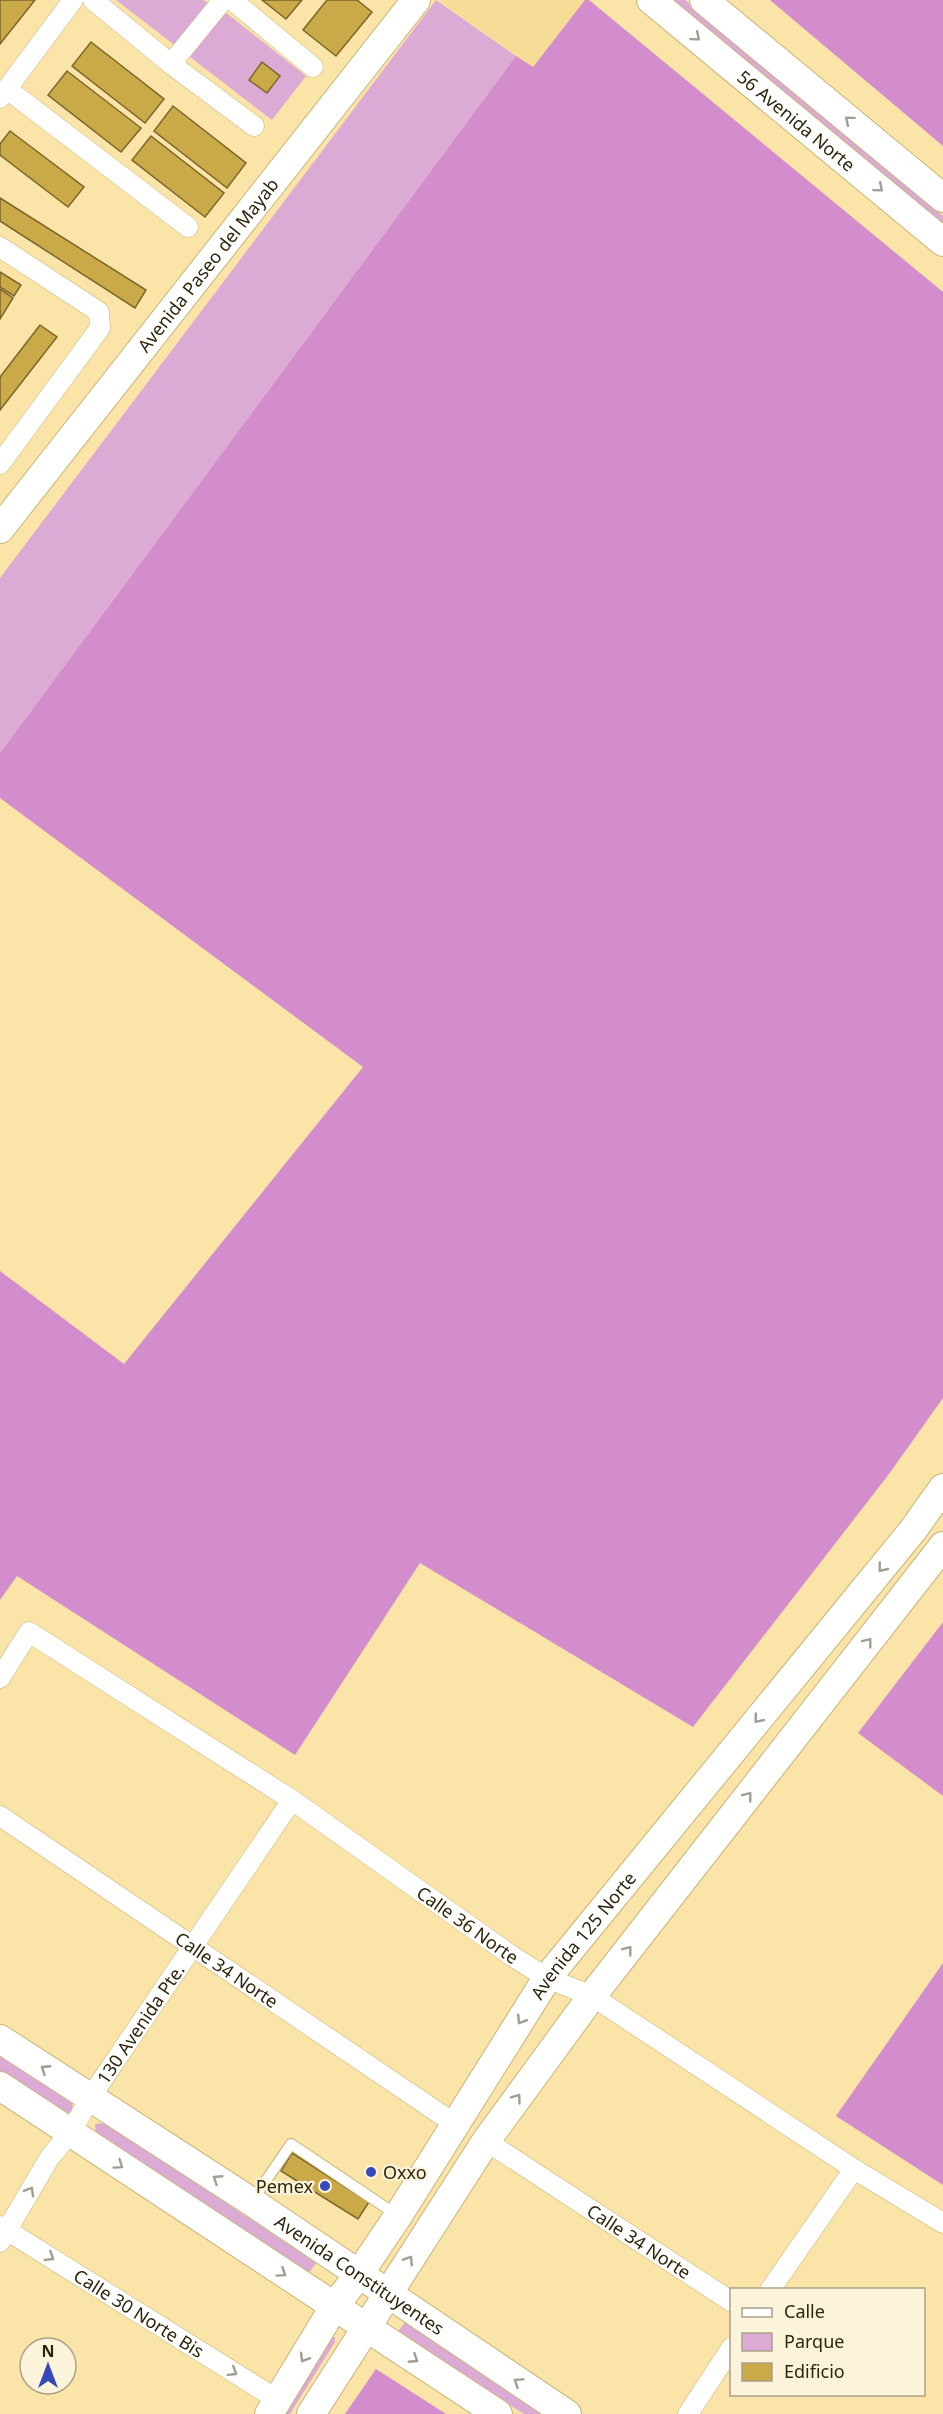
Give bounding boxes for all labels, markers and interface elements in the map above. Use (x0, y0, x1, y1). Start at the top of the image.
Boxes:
one-way arrow (689, 30, 700, 41)
street label: 56 Avenida Norte (732, 65, 861, 177)
one-way arrow (845, 117, 856, 128)
street label: Avenida Paseo del Mayab (132, 173, 284, 357)
one-way arrow (872, 181, 883, 192)
one-way arrow (878, 1561, 889, 1572)
one-way arrow (860, 1638, 871, 1649)
one-way arrow (755, 1712, 766, 1723)
one-way arrow (740, 1792, 751, 1803)
street label: Avenida 125 Norte (525, 1867, 641, 2004)
street label: Calle 36 Norte (412, 1880, 523, 1969)
street label: Calle 34 Norte (171, 1926, 283, 2013)
one-way arrow (620, 1945, 631, 1956)
street label: 130 Avenida Pte. (91, 1959, 190, 2089)
one-way arrow (516, 2014, 528, 2024)
one-way arrow (41, 2064, 51, 2076)
one-way arrow (510, 2093, 521, 2104)
one-way arrow (113, 2158, 124, 2169)
place label: Oxxo (383, 2160, 427, 2184)
marker: Oxxo (364, 2165, 378, 2179)
place label: Pemex (256, 2174, 313, 2198)
one-way arrow (213, 2175, 224, 2186)
marker: Pemex (318, 2179, 332, 2193)
one-way arrow (23, 2187, 34, 2197)
street label: Calle 34 Norte (583, 2198, 696, 2284)
street label: Avenida Constituyentes (270, 2209, 449, 2340)
one-way arrow (43, 2250, 54, 2261)
one-way arrow (402, 2256, 413, 2267)
street label: Calle 30 Norte Bis (69, 2263, 209, 2363)
one-way arrow (275, 2266, 286, 2277)
legend (730, 2288, 925, 2396)
text: Calle (784, 2299, 825, 2323)
text: Parque (784, 2329, 844, 2353)
north arrow (18, 2336, 78, 2396)
text: N (41, 2340, 55, 2362)
one-way arrow (408, 2351, 418, 2363)
one-way arrow (299, 2352, 311, 2362)
text: Edificio (784, 2359, 845, 2383)
one-way arrow (227, 2364, 237, 2376)
one-way arrow (514, 2377, 524, 2389)

